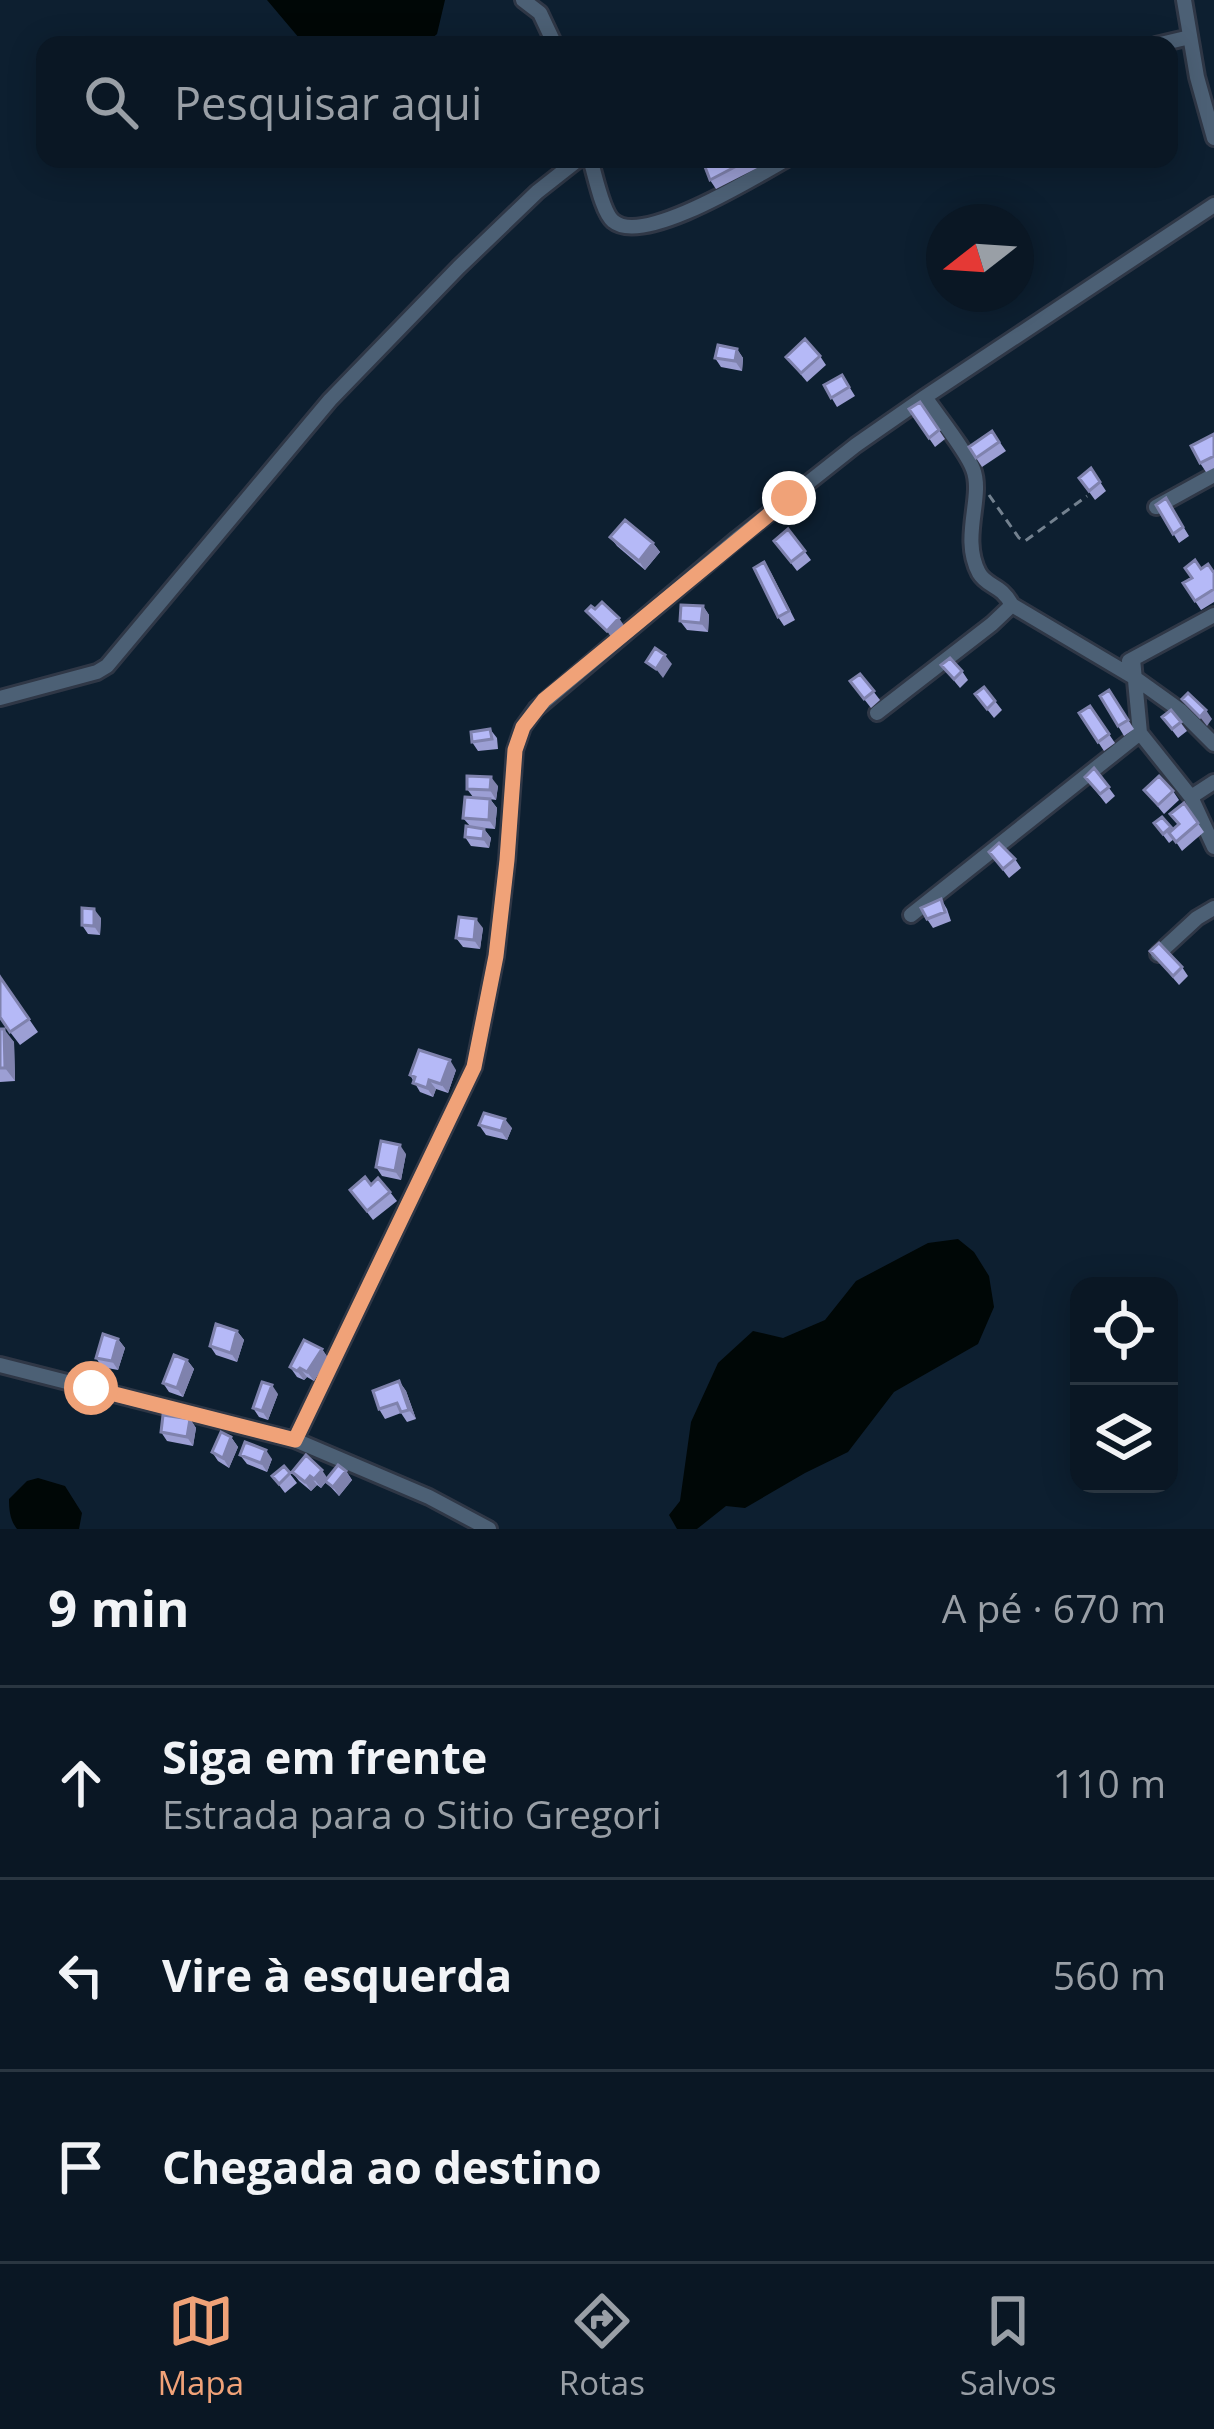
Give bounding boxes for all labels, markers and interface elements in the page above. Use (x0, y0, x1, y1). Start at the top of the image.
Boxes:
search box (36, 36, 1178, 168)
icon: search (78, 69, 144, 135)
text: Pesquisar aqui (174, 72, 482, 133)
north arrow (926, 204, 1034, 312)
route end (762, 471, 816, 525)
map controls (1070, 1277, 1178, 1493)
button: locate (1070, 1277, 1178, 1385)
route start (64, 1361, 118, 1415)
button: layers (1070, 1385, 1178, 1493)
text: 9 min (48, 1572, 190, 1642)
text: A pé · 670 m (942, 1581, 1166, 1634)
text: Siga em frente (162, 1726, 487, 1787)
icon: ahead (48, 1750, 114, 1816)
text: 110 m (1053, 1756, 1166, 1809)
text: Estrada para o Sitio Gregori (162, 1787, 661, 1840)
icon: left (48, 1942, 114, 2008)
text: Vire à esquerda (162, 1944, 512, 2005)
text: 560 m (1053, 1948, 1166, 2001)
icon: arrive (48, 2134, 114, 2200)
text: Chegada ao destino (162, 2136, 602, 2197)
tab: Mapa (157, 2288, 244, 2405)
tab: Rotas (559, 2288, 645, 2405)
tab: Salvos (960, 2288, 1057, 2405)

